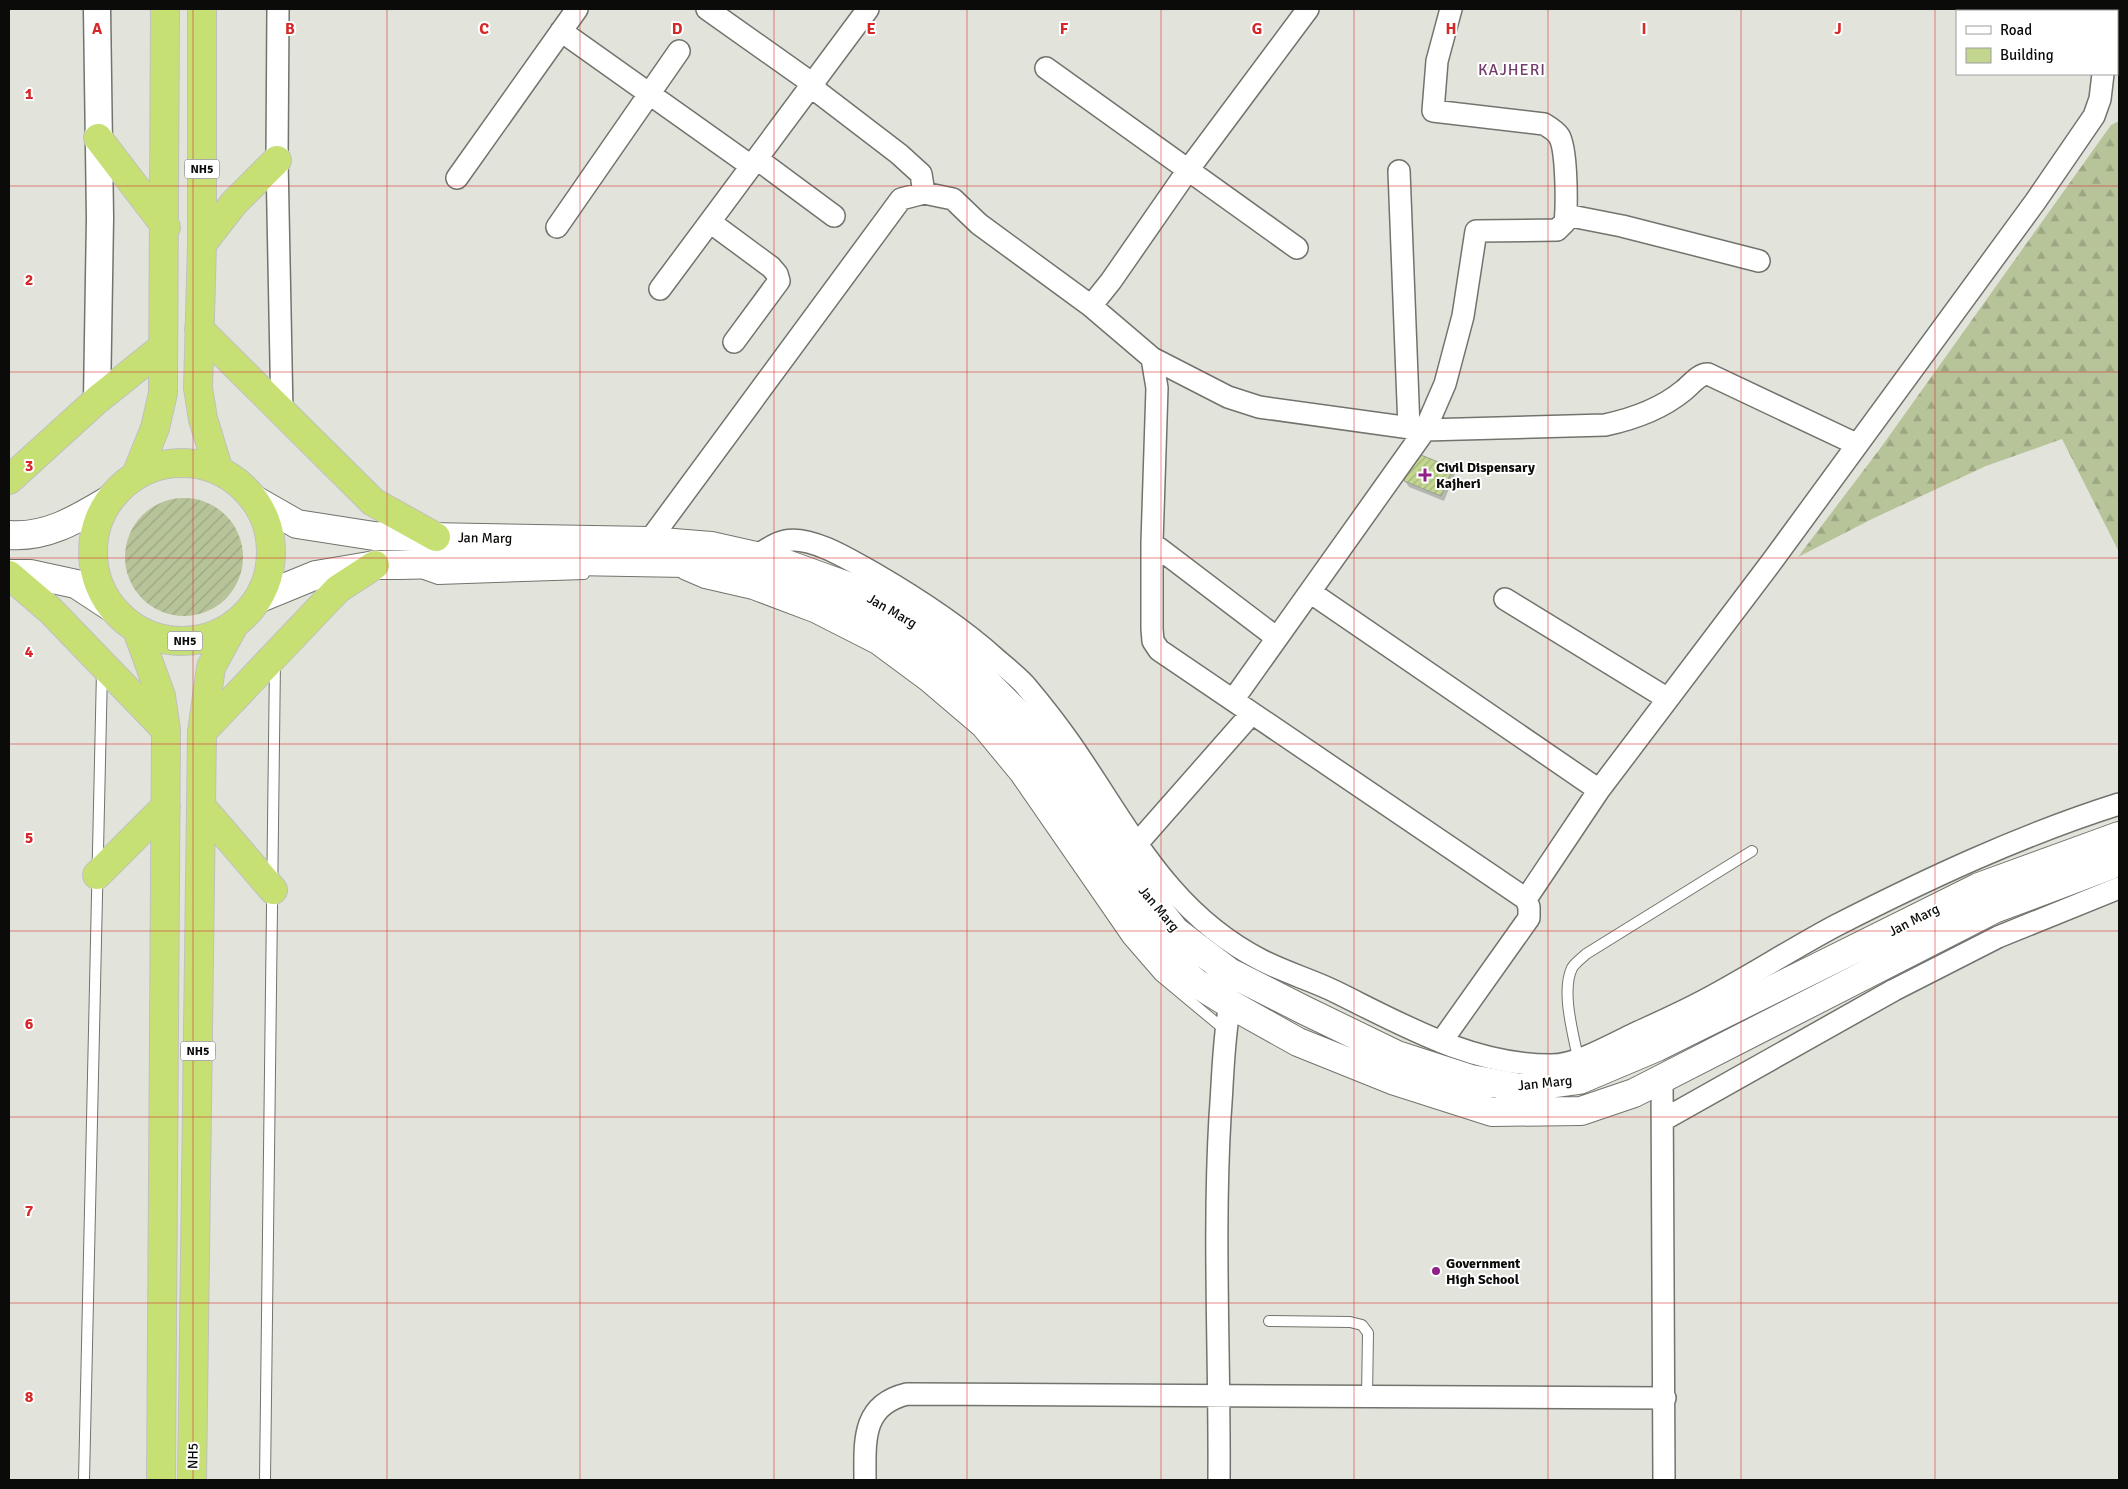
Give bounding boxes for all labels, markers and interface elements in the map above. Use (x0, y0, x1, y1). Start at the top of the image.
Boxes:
legend (1956, 10, 2118, 75)
text: A (92, 19, 103, 39)
text: B (285, 19, 295, 39)
text: C (479, 19, 489, 39)
text: D (672, 19, 683, 39)
text: E (866, 19, 876, 39)
text: F (1060, 19, 1069, 39)
text: G (1252, 19, 1262, 39)
text: H (1446, 19, 1456, 39)
text: I (1641, 19, 1647, 39)
text: J (1834, 19, 1842, 39)
text: Road (2000, 21, 2032, 39)
text: Building (2000, 46, 2054, 64)
district label: KAJHERI (1478, 60, 1546, 80)
text: 1 (25, 84, 34, 104)
road number: NH5 (184, 160, 220, 178)
text: 2 (25, 270, 33, 290)
text: 3 (25, 456, 33, 476)
place label: Civil Dispensary Kajheri (1436, 459, 1535, 492)
marker: Civil Dispensary Kajheri (1418, 468, 1432, 482)
street label: Jan Marg (458, 529, 512, 547)
street label: Jan Marg (864, 590, 920, 632)
road number: NH5 (168, 631, 202, 650)
text: 4 (25, 642, 34, 662)
text: 5 (25, 828, 33, 848)
street label: Jan Marg (1135, 883, 1183, 935)
street label: Jan Marg (1886, 900, 1942, 940)
text: 6 (25, 1014, 34, 1034)
road number: NH5 (180, 1042, 216, 1060)
street label: Jan Marg (1517, 1072, 1573, 1094)
text: 7 (25, 1201, 34, 1221)
place label: Government High School (1446, 1255, 1521, 1288)
marker: Government High School (1430, 1265, 1442, 1277)
text: 8 (25, 1387, 34, 1407)
street label: NH5 (184, 1443, 202, 1469)

